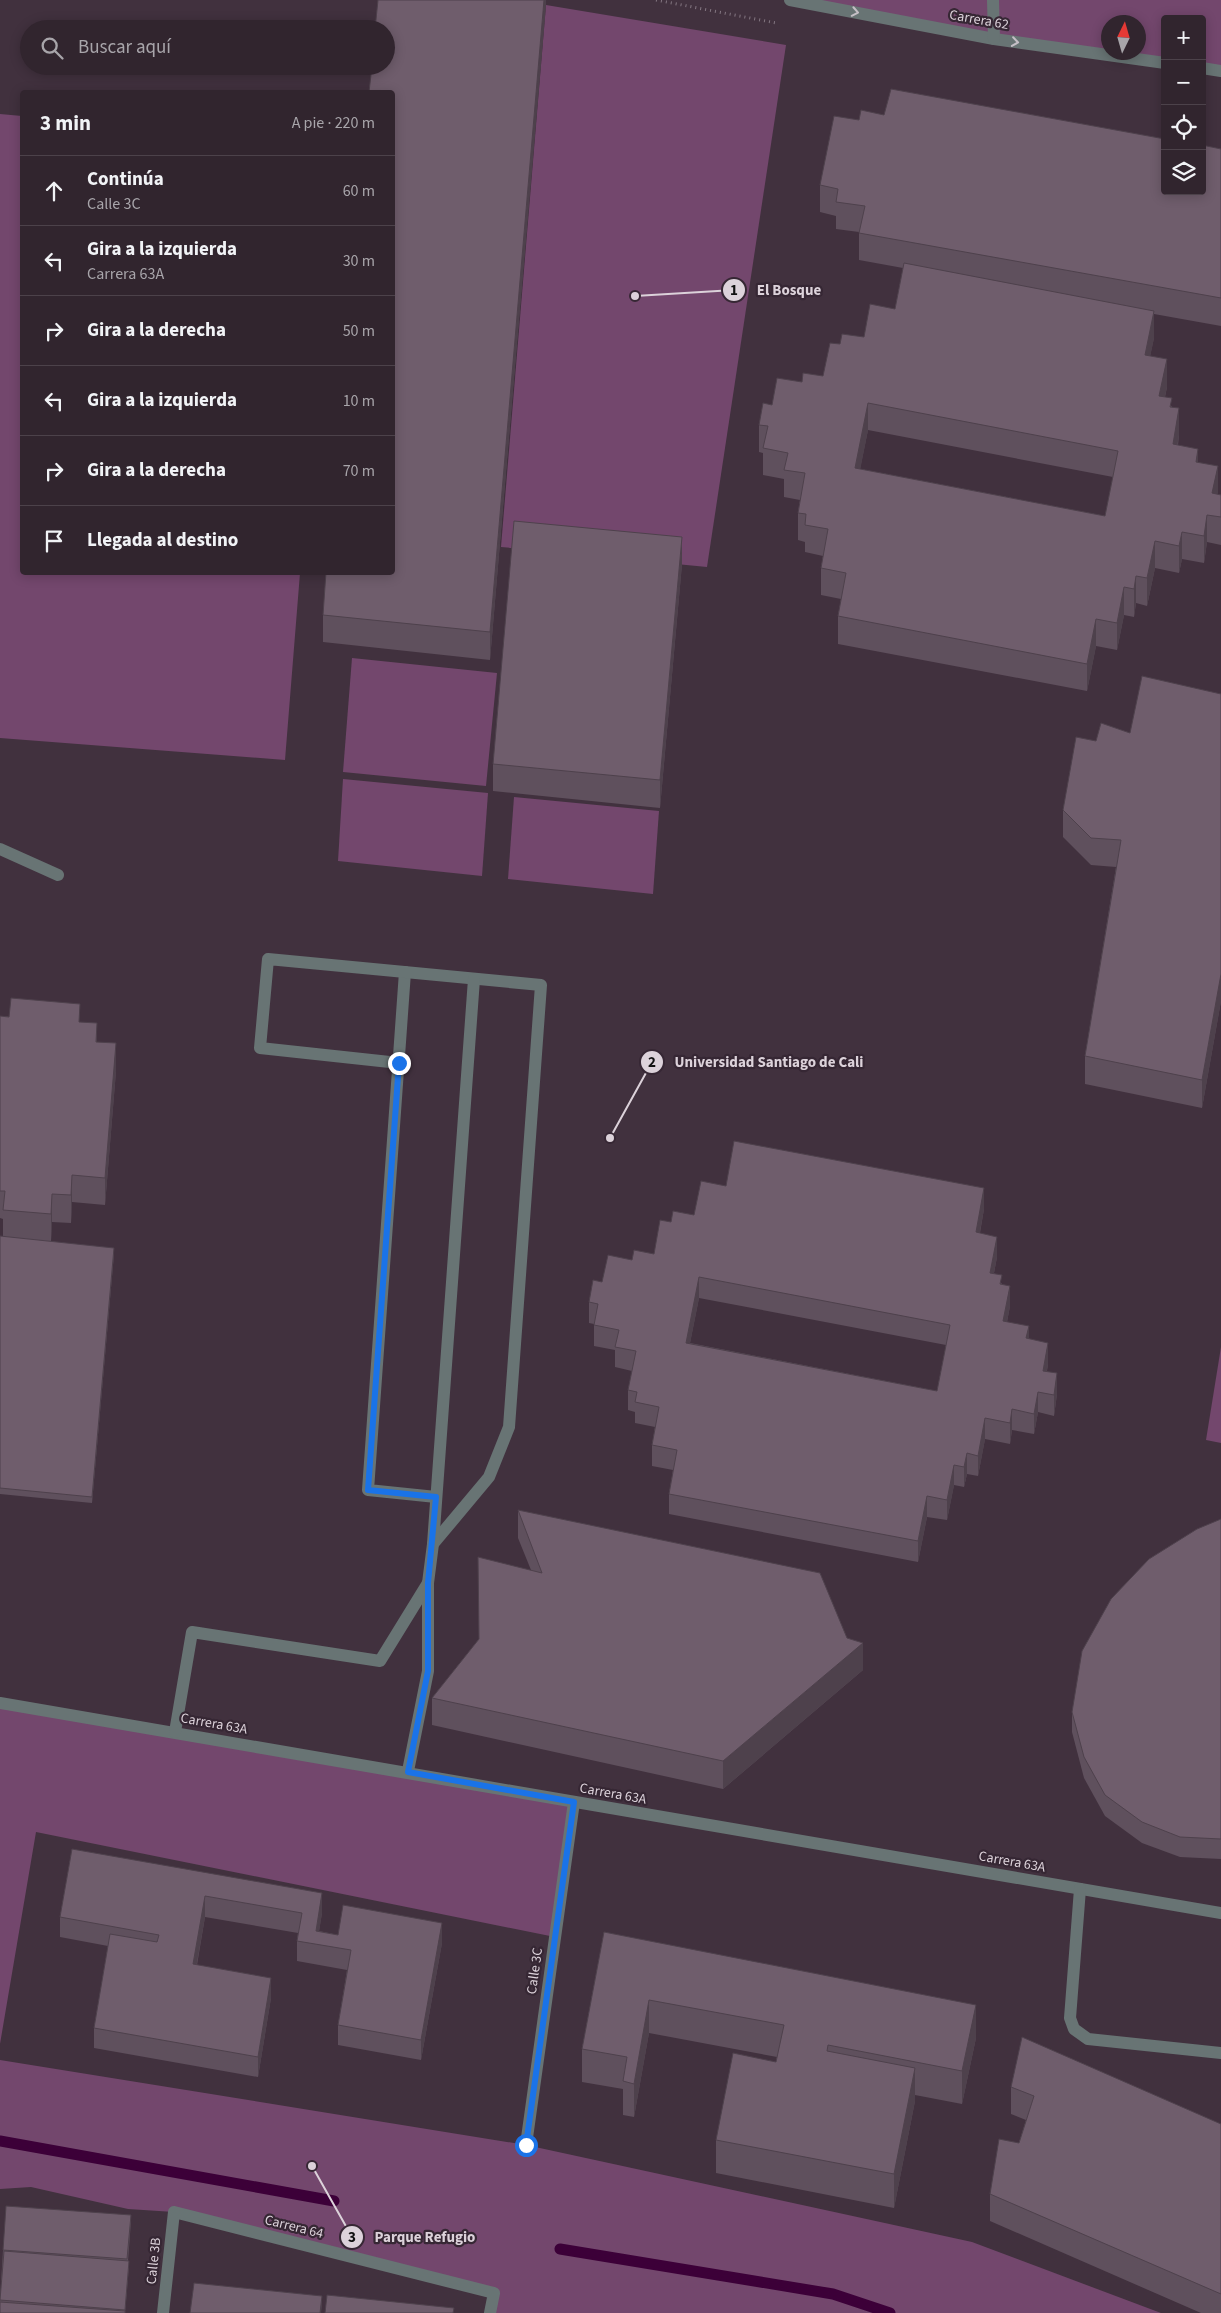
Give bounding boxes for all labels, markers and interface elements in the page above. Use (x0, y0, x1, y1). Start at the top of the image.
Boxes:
street label: Carrera 62 (948, 5, 1010, 35)
one-way arrow (850, 7, 859, 17)
north arrow (1101, 15, 1146, 60)
map controls (1161, 15, 1206, 195)
button: + (1161, 15, 1206, 60)
search box (20, 20, 395, 75)
icon: search (38, 34, 66, 62)
text: Buscar aquí (78, 34, 171, 61)
one-way arrow (1010, 36, 1019, 46)
button: − (1161, 60, 1206, 105)
button: locate (1161, 105, 1206, 150)
text: 3 min (40, 108, 91, 138)
text: A pie · 220 m (292, 112, 375, 134)
button: layers (1161, 150, 1206, 195)
text: Continúa (87, 166, 164, 193)
icon: ahead (40, 177, 68, 205)
text: 60 m (343, 180, 375, 202)
text: Calle 3C (87, 193, 141, 215)
text: Gira a la izquierda (87, 236, 237, 263)
icon: left (40, 247, 68, 275)
text: 30 m (343, 250, 375, 272)
text: Carrera 63A (87, 263, 164, 285)
callout: El Bosque (721, 275, 831, 305)
text: 1 (730, 280, 738, 301)
text: El Bosque (757, 280, 821, 301)
icon: right (40, 317, 68, 345)
text: Gira a la derecha (87, 317, 226, 344)
text: 50 m (343, 320, 375, 342)
icon: left (40, 387, 68, 415)
text: Gira a la izquierda (87, 387, 237, 414)
text: 10 m (343, 390, 375, 412)
icon: right (40, 457, 68, 485)
text: Gira a la derecha (87, 457, 226, 484)
text: 70 m (343, 460, 375, 482)
icon: arrive (40, 527, 68, 555)
text: Llegada al destino (87, 527, 238, 554)
callout: Universidad Santiago de Cali (640, 1047, 874, 1077)
route end (388, 1052, 411, 1075)
text: 2 (648, 1052, 656, 1073)
text: Universidad Santiago de Cali (674, 1052, 864, 1073)
street label: Carrera 63A (179, 1708, 249, 1740)
street label: Carrera 63A (578, 1778, 648, 1810)
street label: Carrera 63A (977, 1846, 1047, 1878)
street label: Calle 3C (522, 1946, 548, 1996)
route start (515, 2134, 538, 2157)
street label: Carrera 64 (263, 2210, 326, 2244)
callout: Parque Refugio (339, 2222, 485, 2252)
text: 3 (348, 2227, 356, 2248)
text: Parque Refugio (375, 2227, 475, 2248)
street label: Calle 3B (142, 2237, 166, 2285)

